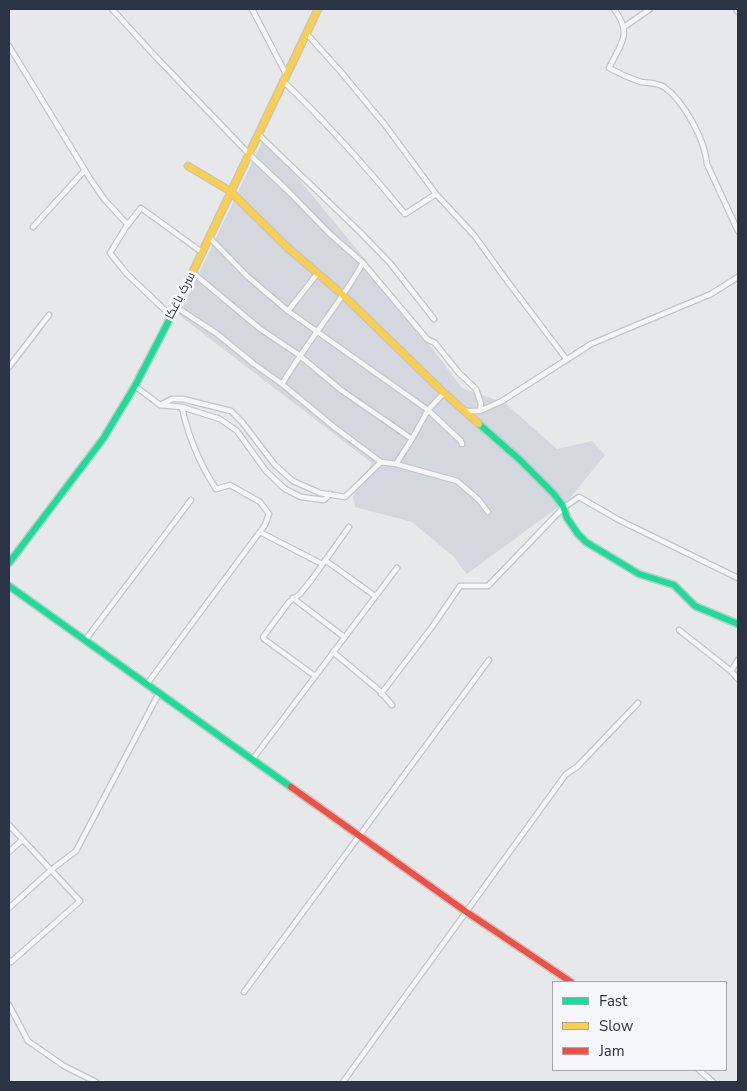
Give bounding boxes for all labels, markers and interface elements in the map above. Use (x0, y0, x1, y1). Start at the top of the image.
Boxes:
street label: سرک باغکا (163, 270, 199, 322)
legend (552, 981, 727, 1071)
text: Fast (599, 991, 627, 1011)
text: Slow (599, 1016, 633, 1036)
text: Jam (599, 1041, 625, 1061)

